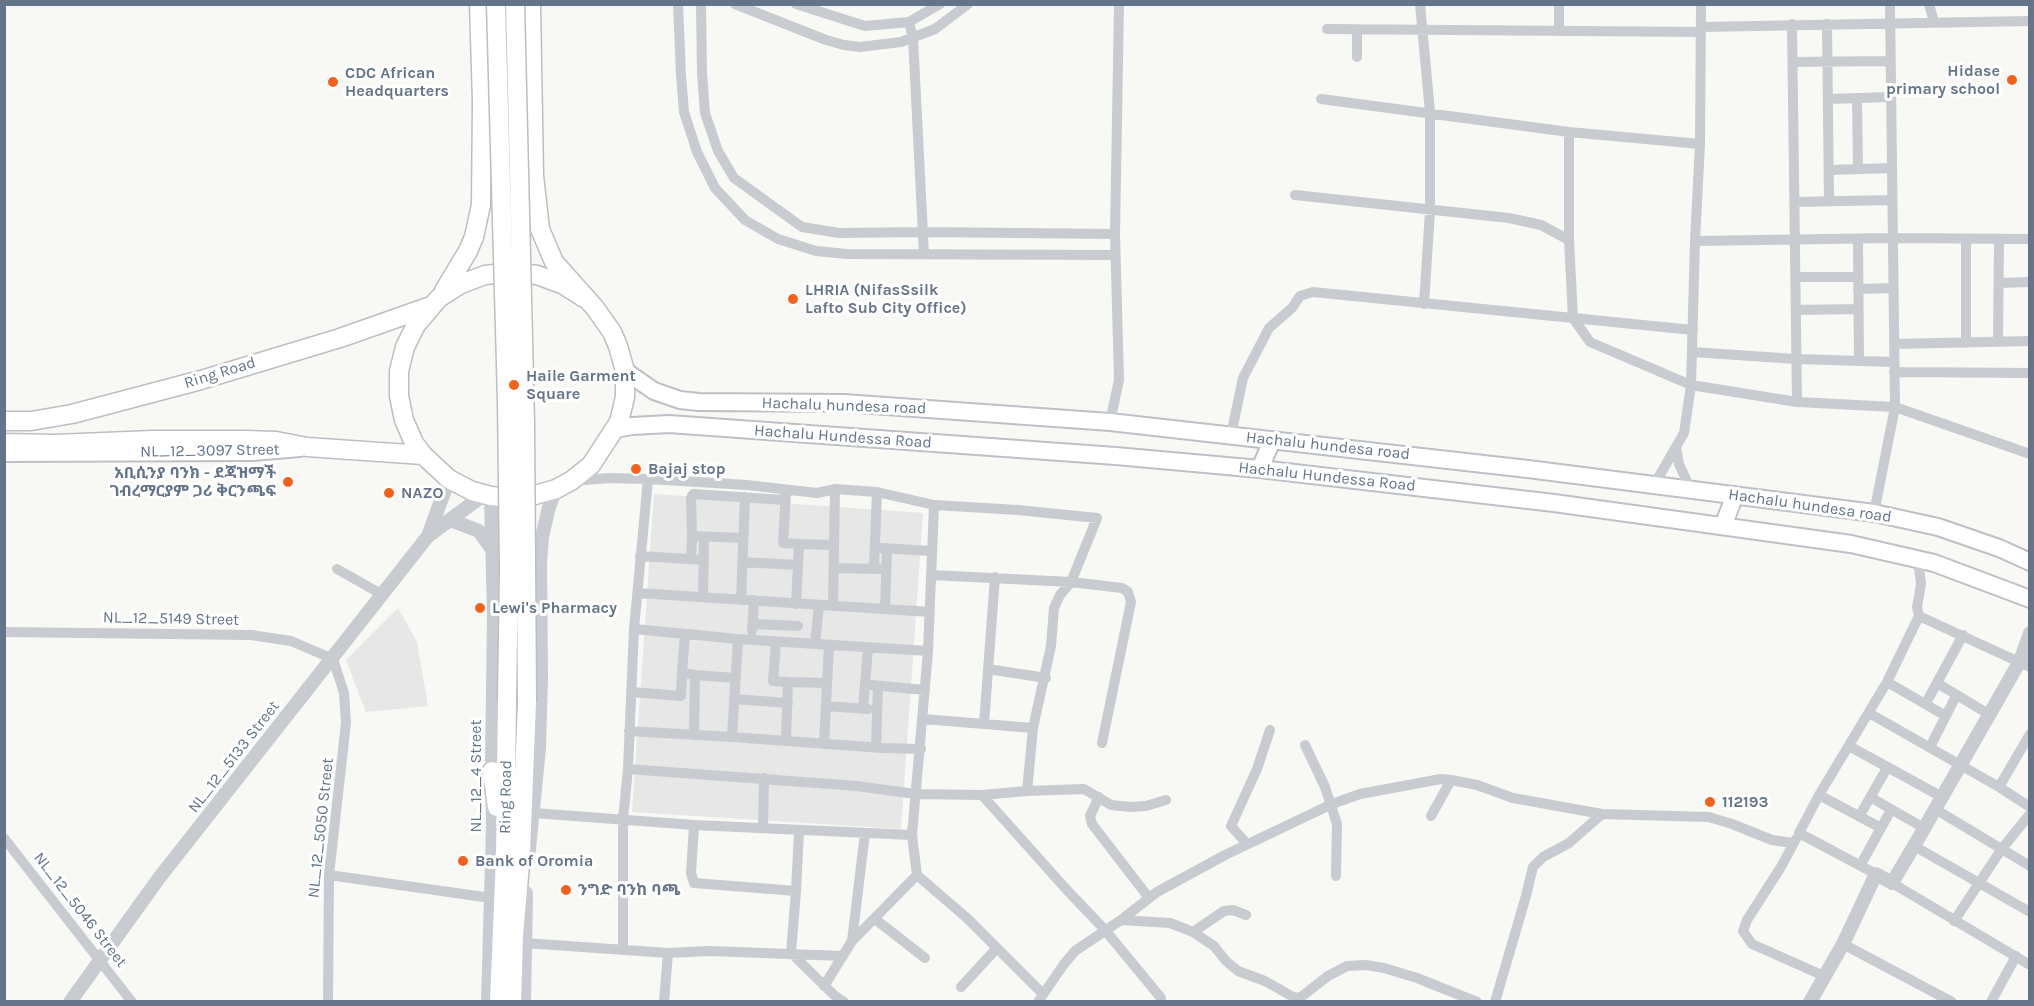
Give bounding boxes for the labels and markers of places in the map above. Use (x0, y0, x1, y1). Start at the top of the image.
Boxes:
place label: Hidase primary school (1886, 61, 2000, 99)
place label: CDC African Headquarters (345, 63, 449, 101)
marker: Hidase primary school (2005, 73, 2019, 87)
marker: CDC African Headquarters (326, 75, 340, 89)
place label: LHRIA (NifasSsilk Lafto Sub City Office) (805, 280, 967, 318)
marker: LHRIA (NifasSsilk Lafto Sub City Office) (786, 292, 800, 306)
place label: Haile Garment Square (526, 366, 636, 404)
marker: Haile Garment Square (507, 378, 521, 392)
place label: Bajaj stop (648, 459, 725, 479)
marker: Bajaj stop (629, 462, 643, 476)
place label: አቢሲንያ ባንክ - ደጃዝማች ገብረማርያም ጋሪ ቅርንጫፍ (110, 463, 276, 501)
marker: አቢሲንያ ባንክ - ደጃዝማች ገብረማርያም ጋሪ ቅርንጫፍ (281, 475, 295, 489)
place label: NAZO (401, 483, 443, 503)
marker: NAZO (382, 486, 396, 500)
place label: Lewi's Pharmacy (492, 598, 617, 618)
marker: Lewi's Pharmacy (473, 601, 487, 615)
place label: 112193 (1722, 792, 1769, 812)
marker: 112193 (1703, 795, 1717, 809)
place label: Bank of Oromia (475, 851, 593, 871)
marker: Bank of Oromia (456, 854, 470, 868)
place label: ንግድ ባንከ ባጫ (578, 880, 681, 900)
marker: ንግድ ባንከ ባጫ (559, 883, 573, 897)

